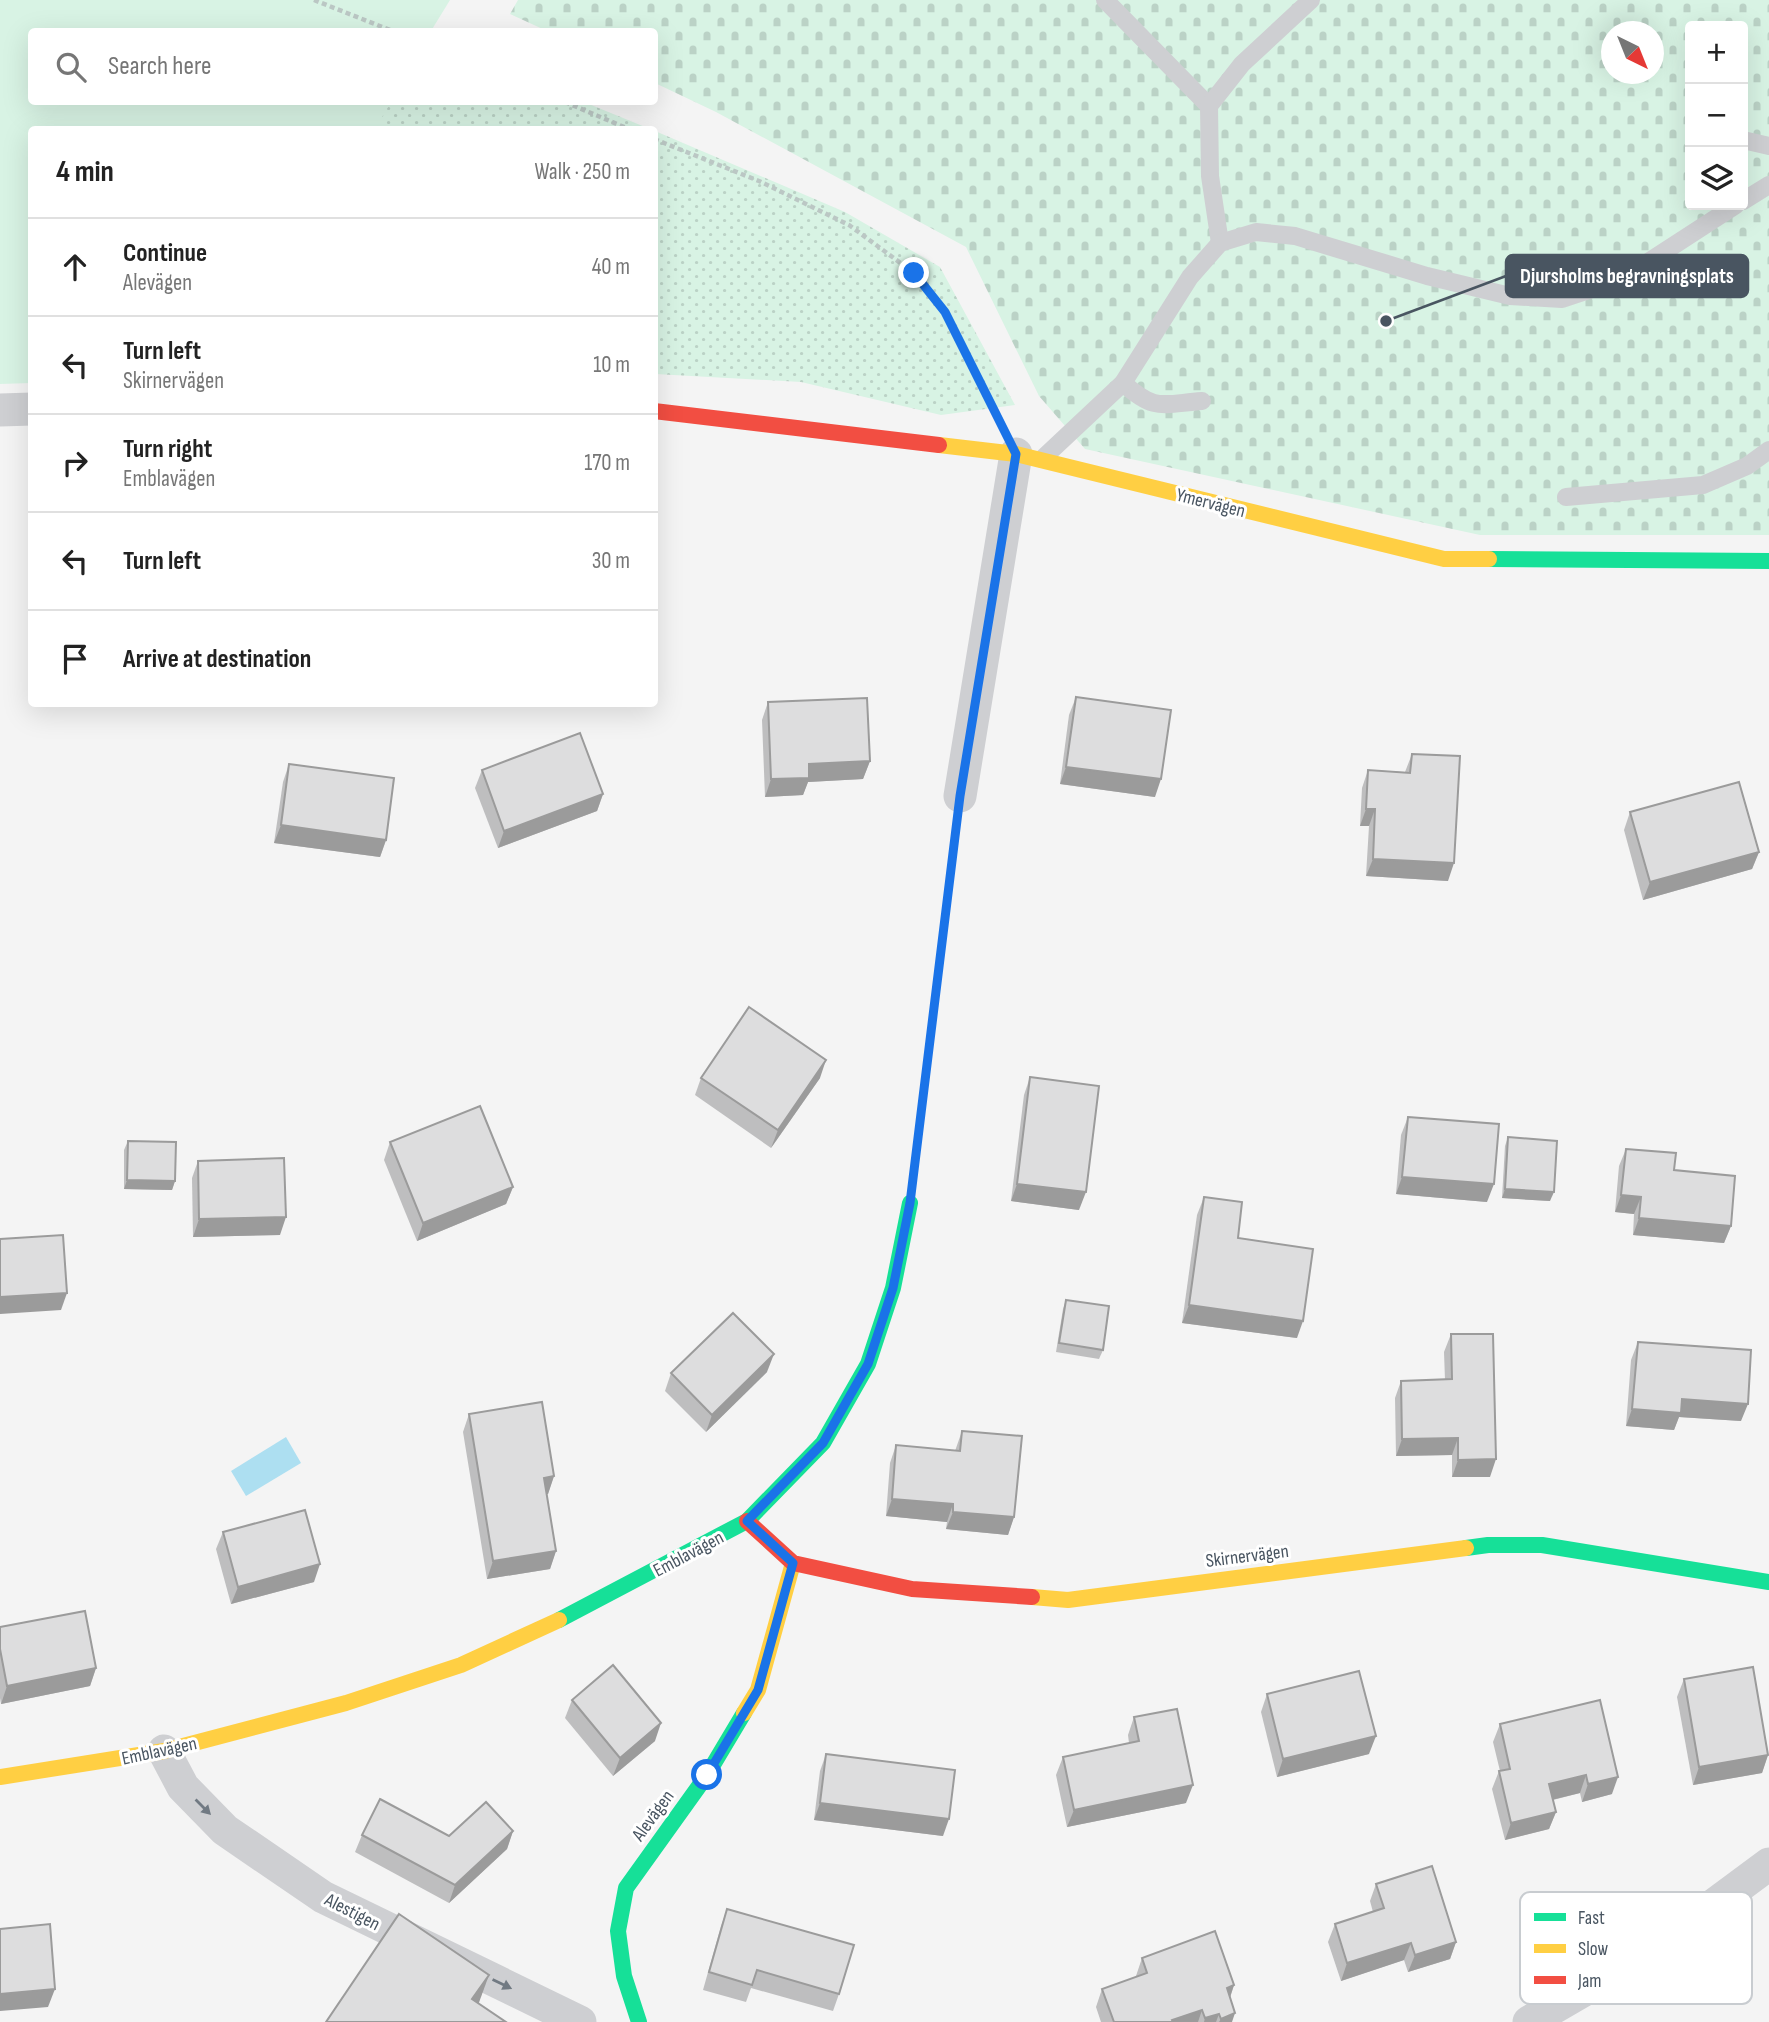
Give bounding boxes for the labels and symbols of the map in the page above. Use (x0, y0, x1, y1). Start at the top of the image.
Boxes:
north arrow (1601, 21, 1664, 84)
callout: Djursholms begravningsplats (1506, 255, 1748, 297)
route end (898, 257, 929, 288)
text: Djursholms begravningsplats (1520, 264, 1734, 289)
street label: Ymervägen (1174, 484, 1248, 523)
street label: Emblavägen (650, 1526, 728, 1582)
street label: Skirnervägen (1204, 1540, 1290, 1573)
street label: Emblavägen (120, 1732, 199, 1771)
route start (691, 1759, 722, 1790)
street label: Alevägen (627, 1786, 679, 1847)
one-way arrow (194, 1798, 210, 1815)
street label: Alestigen (320, 1888, 384, 1936)
legend (1520, 1892, 1752, 2004)
text: Fast (1578, 1907, 1605, 1930)
text: Slow (1578, 1938, 1608, 1961)
text: Jam (1577, 1970, 1601, 1993)
one-way arrow (492, 1978, 512, 1990)

